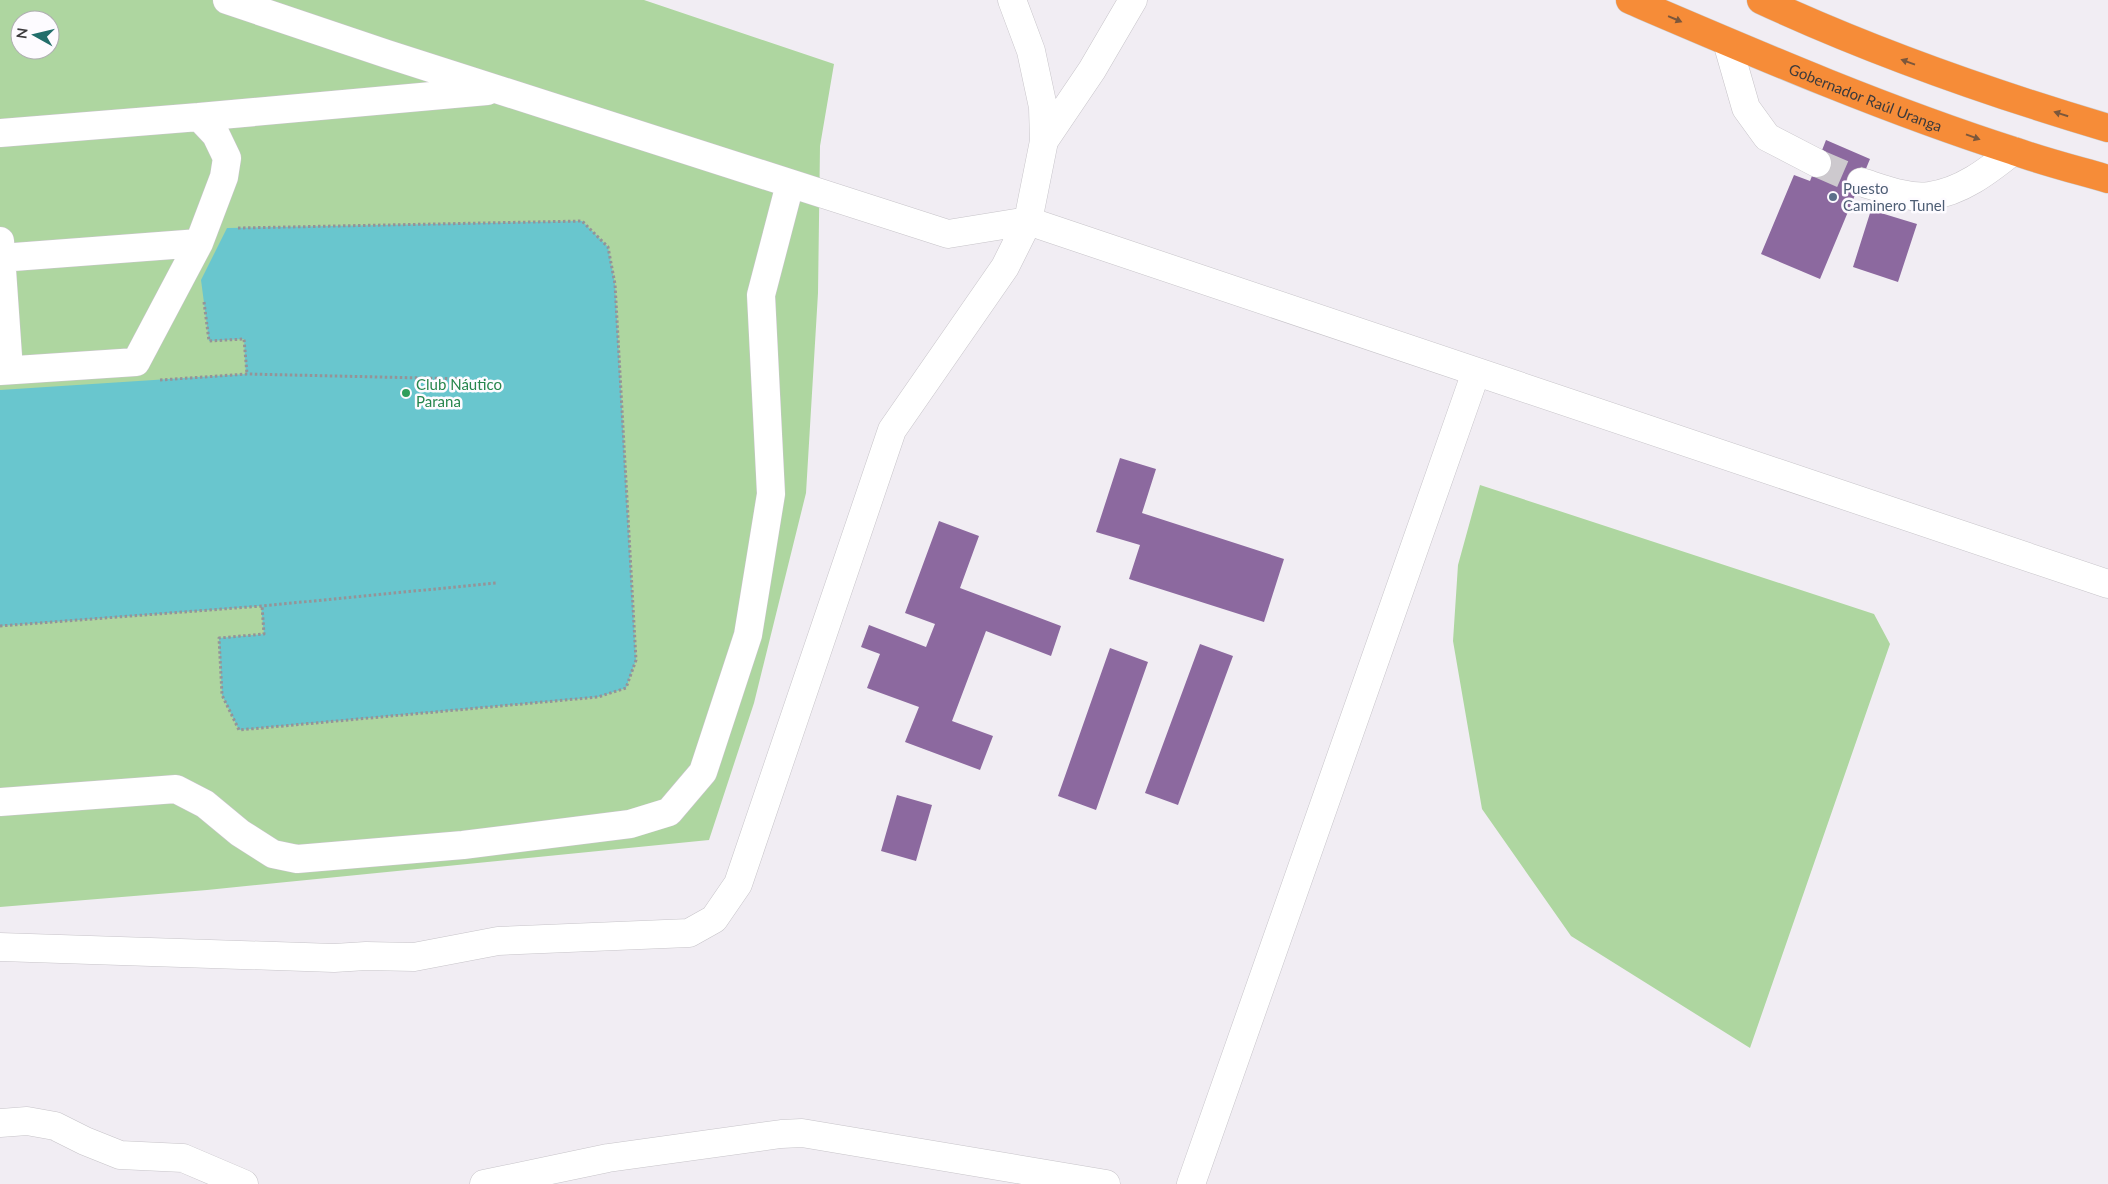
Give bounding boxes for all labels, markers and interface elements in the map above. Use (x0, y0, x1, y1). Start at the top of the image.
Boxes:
north arrow (10, 10, 60, 60)
one-way arrow (1668, 16, 1682, 24)
text: N (12, 27, 31, 40)
one-way arrow (1900, 58, 1915, 65)
street label: Gobernador Raúl Uranga (1786, 59, 1945, 135)
one-way arrow (2054, 110, 2069, 118)
one-way arrow (1965, 134, 1980, 141)
place label: Puesto Caminero Tunel (1843, 179, 1945, 214)
marker: Puesto Caminero Tunel (1827, 191, 1839, 203)
place label: Club Náutico Parana (416, 375, 502, 410)
marker: Club Náutico Parana (400, 387, 412, 399)

